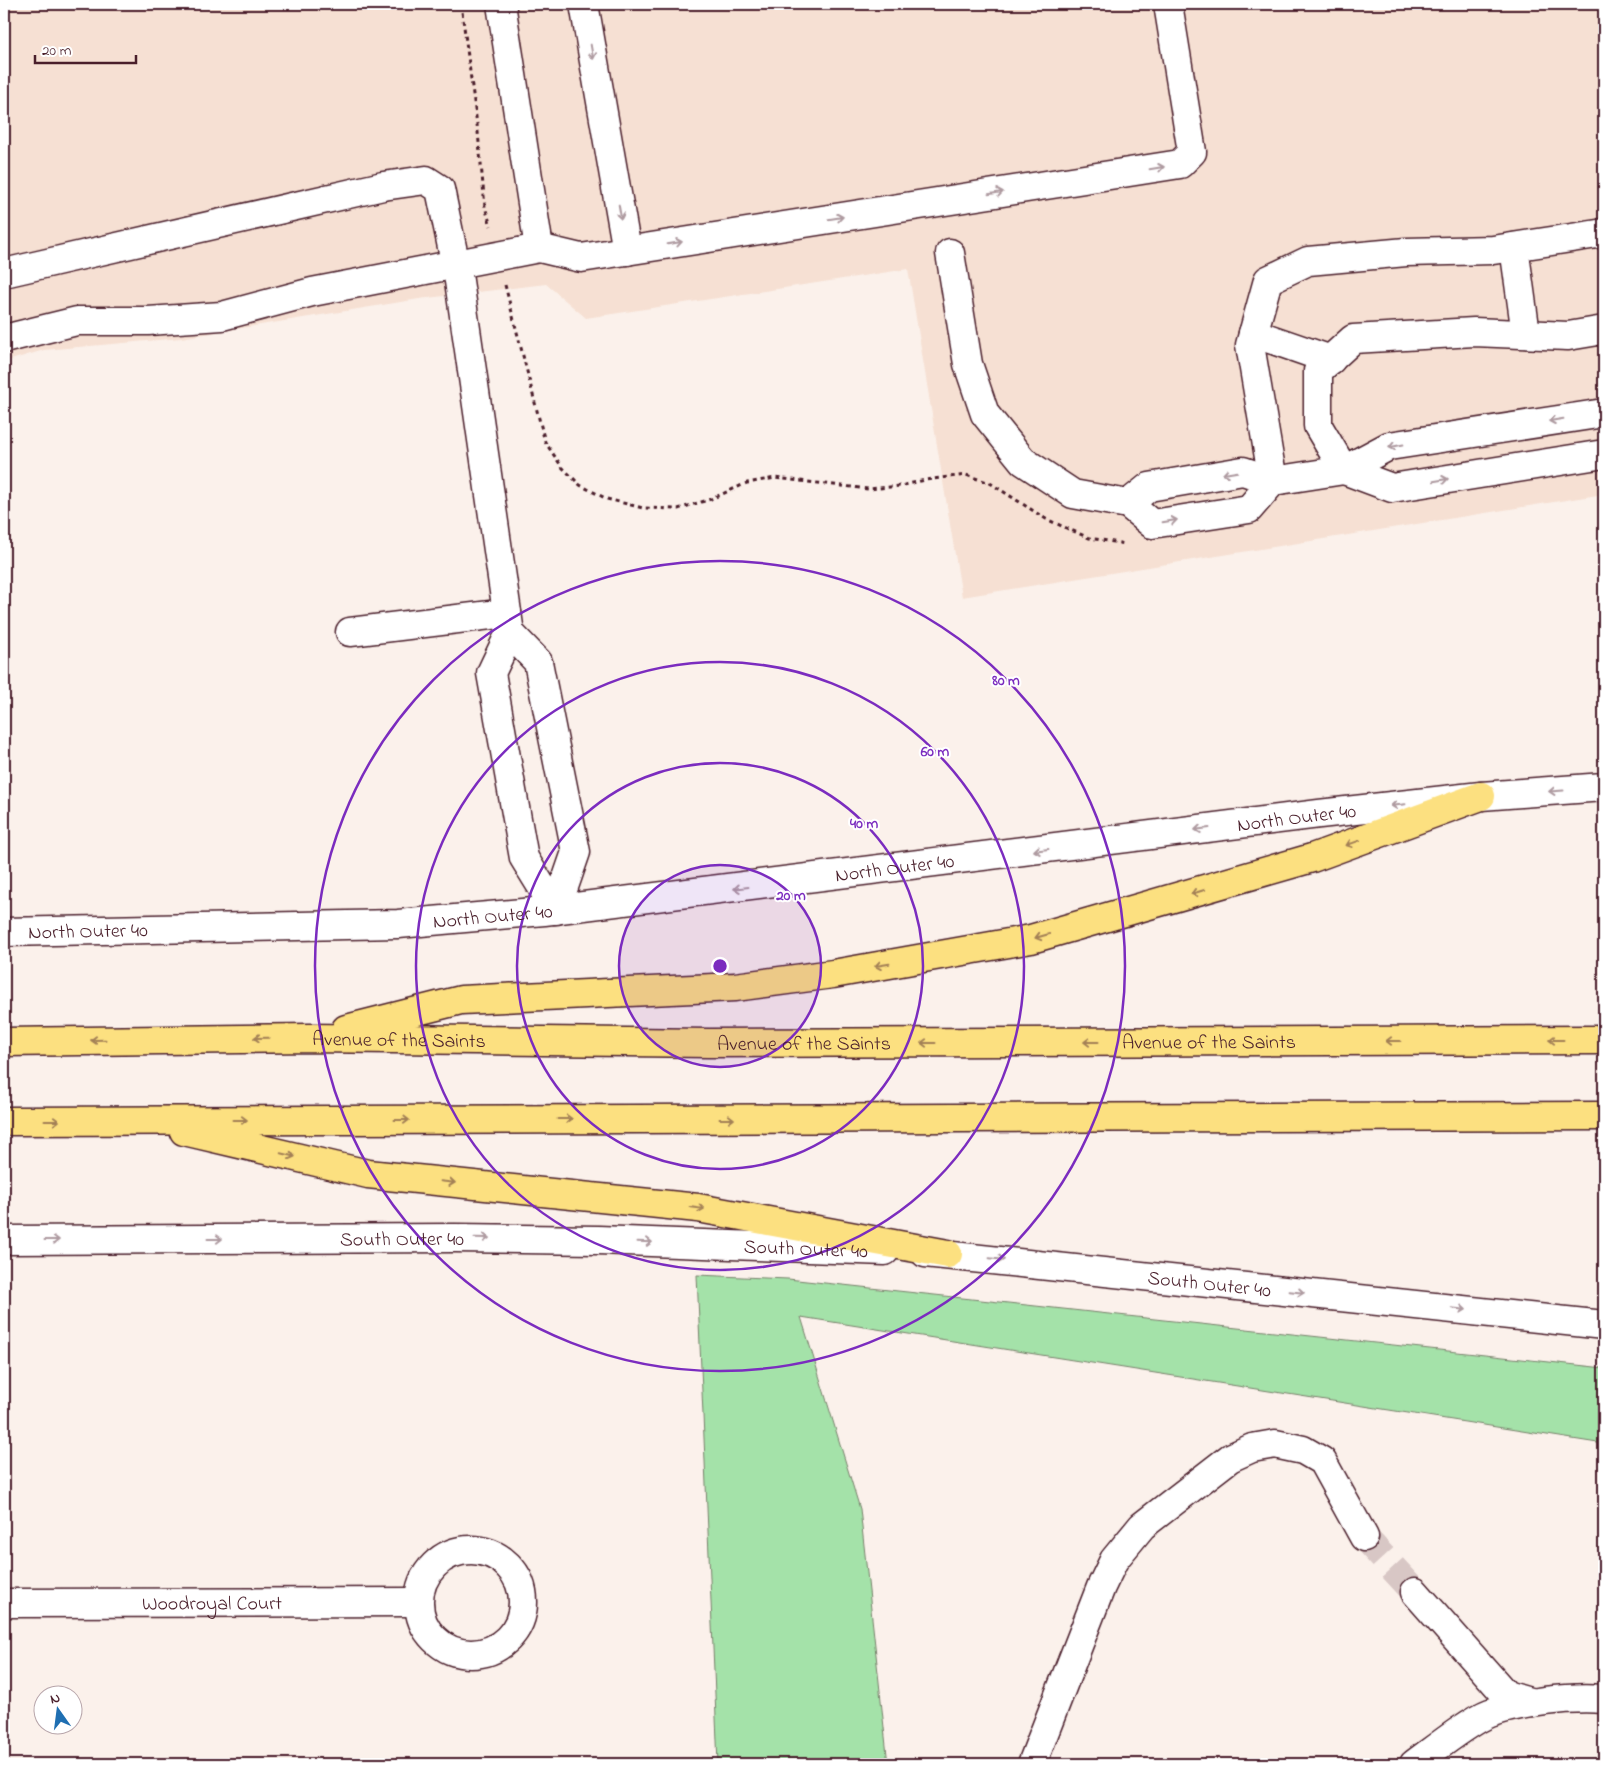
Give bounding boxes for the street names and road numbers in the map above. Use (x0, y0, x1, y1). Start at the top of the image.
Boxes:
street label: North Outer 40 (1236, 798, 1358, 841)
street label: North Outer 40 (834, 848, 956, 891)
street label: North Outer 40 (432, 898, 555, 938)
street label: North Outer 40 (28, 917, 149, 949)
street label: Avenue of the Saints (312, 1026, 486, 1057)
street label: Avenue of the Saints (1122, 1029, 1296, 1059)
street label: Avenue of the Saints (717, 1030, 891, 1060)
street label: South Outer 40 (340, 1226, 465, 1256)
street label: South Outer 40 (743, 1234, 869, 1267)
street label: South Outer 40 (1146, 1265, 1273, 1307)
street label: Woodroyal Court (142, 1590, 282, 1620)

